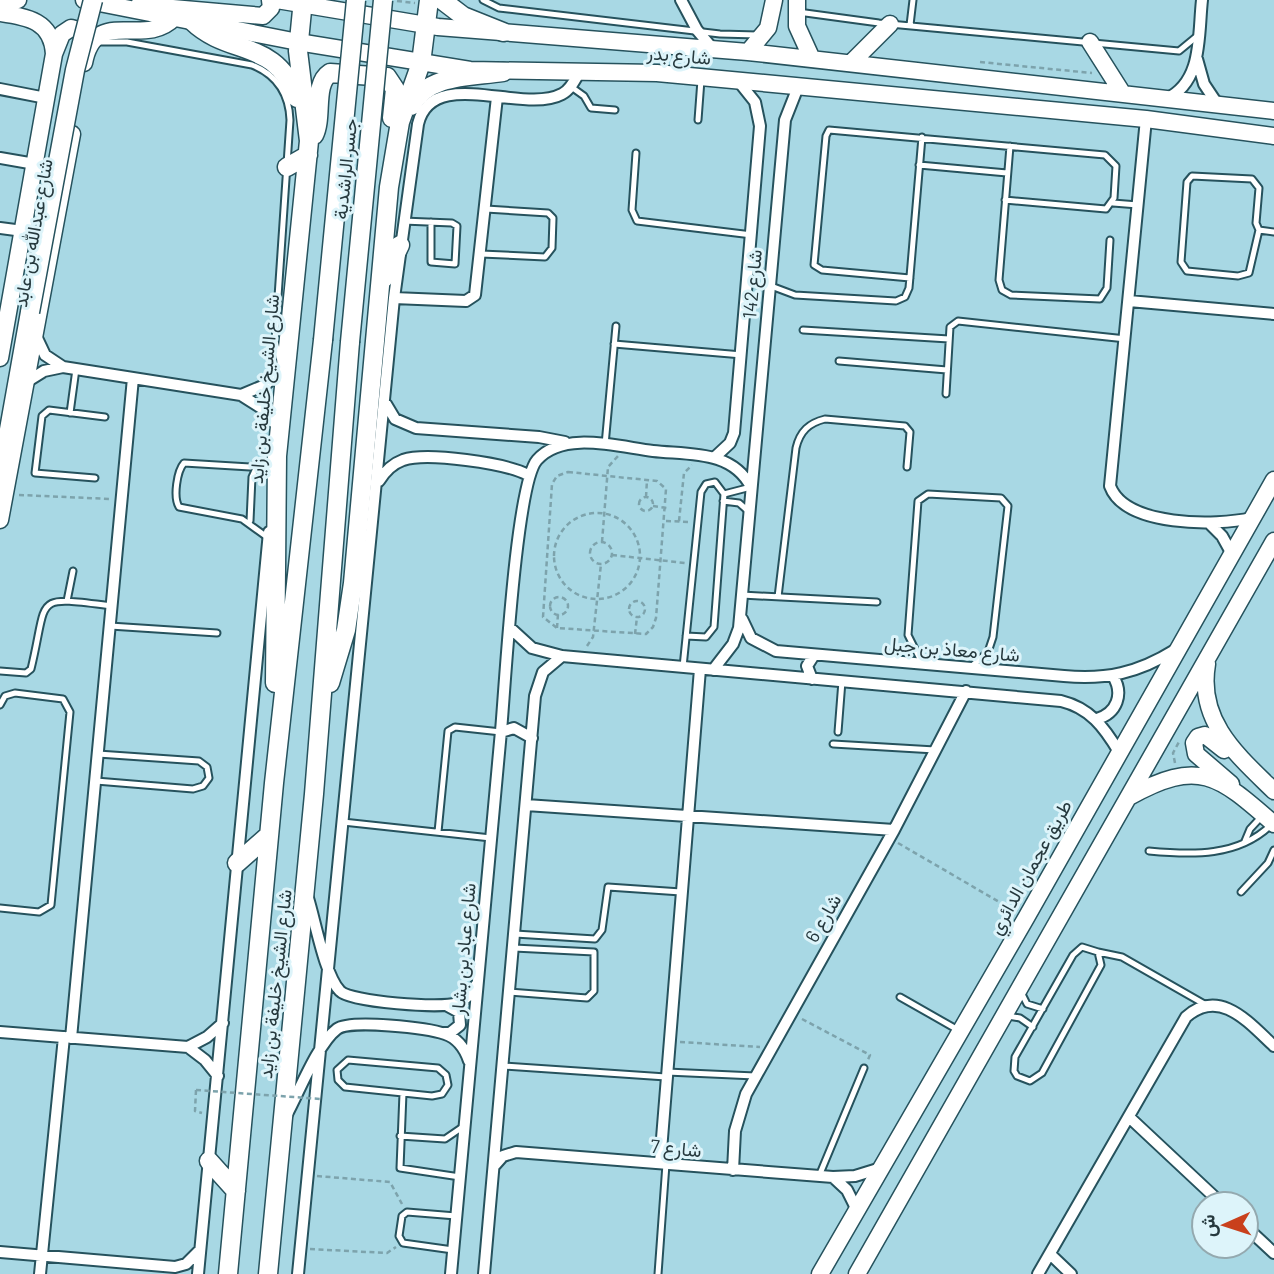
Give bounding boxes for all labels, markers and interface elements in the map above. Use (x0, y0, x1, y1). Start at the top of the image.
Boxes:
street label: شارع بدر (645, 40, 712, 71)
street label: جسر الراشدية (328, 117, 362, 221)
street label: شارع عبدالله بن عابد (8, 157, 59, 309)
street label: شارع 142 (737, 248, 768, 320)
street label: شارع الشيخ خليفة بن زايد (244, 293, 286, 485)
street label: شارع معاذ بن جبل (883, 631, 1021, 668)
street label: طريق عجمان الدائري (983, 795, 1080, 941)
street label: شارع عباد بن بشار (445, 882, 482, 1017)
street label: شارع الشيخ خليفة بن زايد (253, 888, 299, 1080)
street label: شارع 6 (800, 890, 847, 947)
street label: شارع 7 (649, 1134, 702, 1163)
north arrow (1190, 1190, 1260, 1260)
text: ش (1195, 1214, 1221, 1238)

